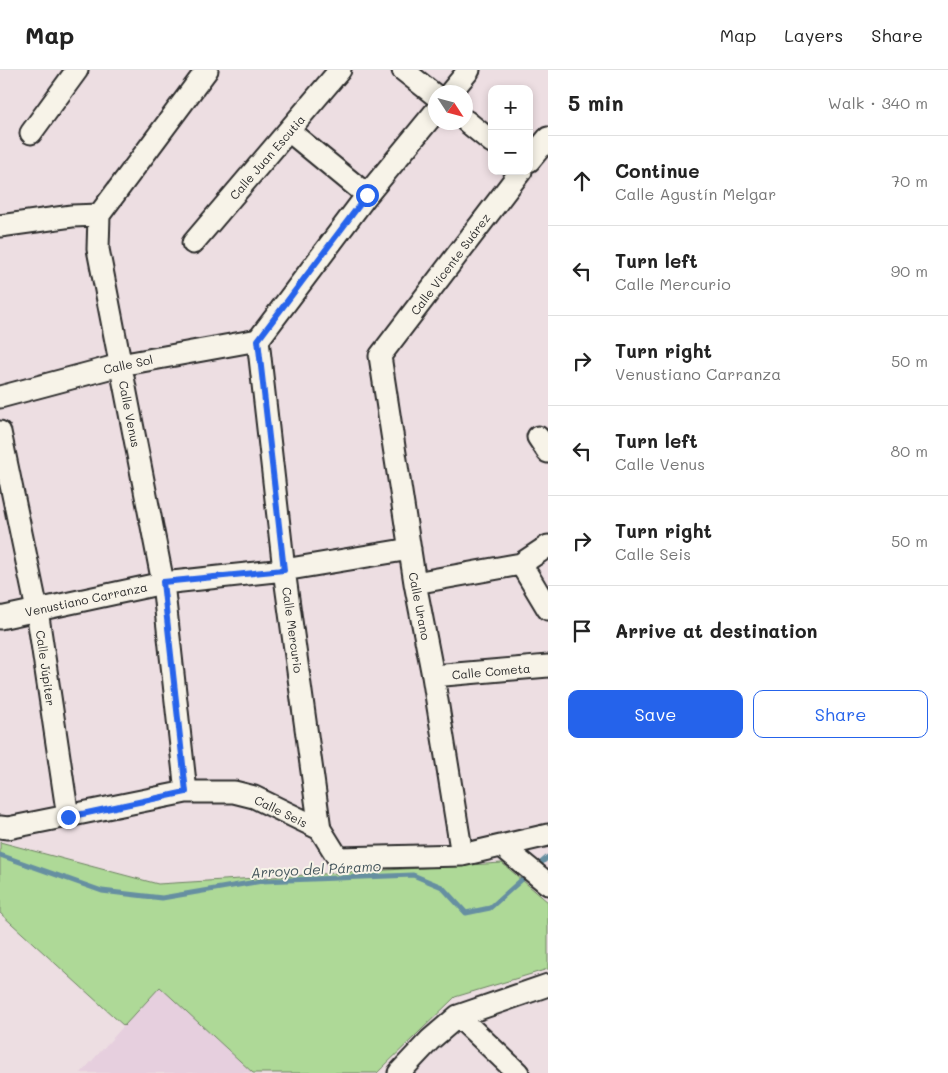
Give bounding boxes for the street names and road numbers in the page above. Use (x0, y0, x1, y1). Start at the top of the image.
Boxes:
street label: Calle Juan Escutia (226, 111, 308, 203)
street label: Calle Vicente Suárez (407, 210, 494, 318)
street label: Calle Sol (102, 351, 154, 377)
street label: Calle Venus (116, 379, 144, 449)
street label: Calle Urano (406, 571, 434, 641)
street label: Venustiano Carranza (23, 578, 149, 620)
street label: Calle Mercurio (279, 586, 307, 674)
street label: Calle Júpiter (33, 629, 59, 707)
street label: Calle Cometa (451, 660, 531, 682)
street label: Calle Seis (252, 791, 310, 831)

